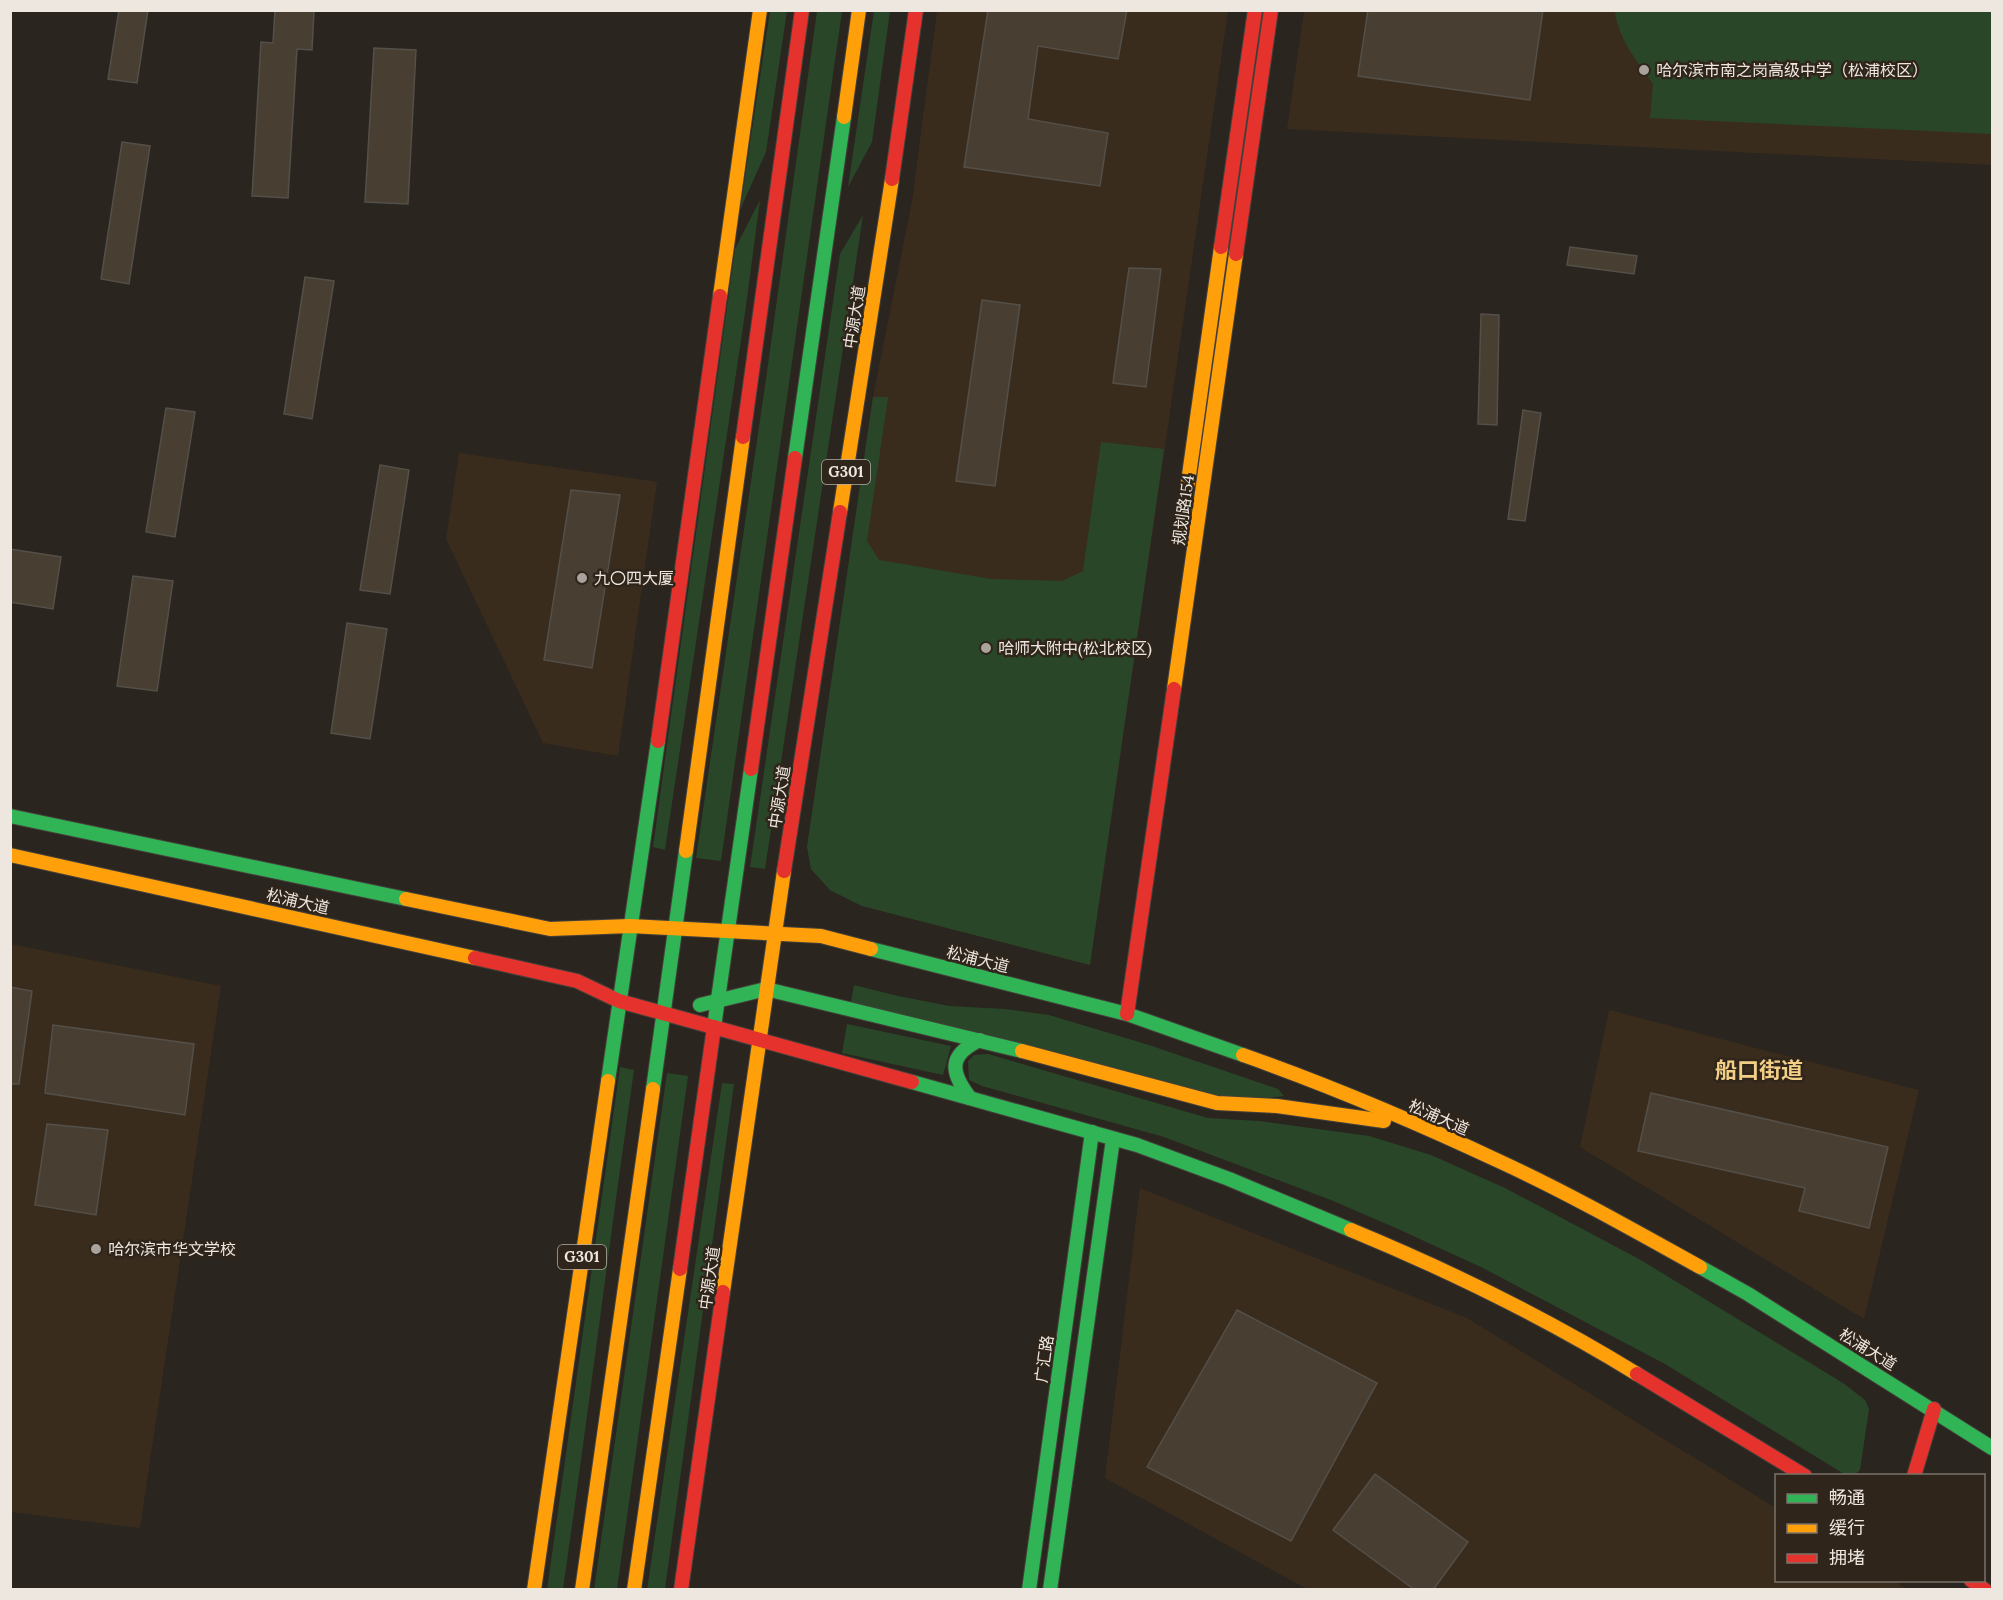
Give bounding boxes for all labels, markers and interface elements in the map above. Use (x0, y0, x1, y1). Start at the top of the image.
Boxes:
place label: 哈尔滨市南之岗高级中学（松浦校区） (1656, 60, 1928, 80)
marker: 哈尔滨市南之岗高级中学（松浦校区） (1637, 63, 1651, 77)
street label: 中源大道 (839, 284, 869, 350)
road number: G301 (822, 460, 870, 484)
street label: 规划路154 (1168, 473, 1198, 547)
place label: 九〇四大厦 (594, 568, 674, 588)
marker: 九〇四大厦 (575, 571, 589, 585)
place label: 哈师大附中(松北校区) (998, 638, 1152, 659)
marker: 哈师大附中(松北校区) (979, 641, 993, 655)
street label: 中源大道 (764, 764, 794, 830)
street label: 松浦大道 (265, 884, 331, 918)
street label: 松浦大道 (945, 942, 1011, 976)
district label: 船口街道 (1715, 1056, 1803, 1084)
street label: 松浦大道 (1406, 1095, 1472, 1139)
place label: 哈尔滨市华文学校 (108, 1239, 236, 1259)
marker: 哈尔滨市华文学校 (89, 1242, 103, 1256)
road number: G301 (558, 1245, 606, 1269)
street label: 中源大道 (695, 1245, 723, 1311)
street label: 松浦大道 (1836, 1324, 1900, 1374)
street label: 广汇路 (1031, 1334, 1057, 1384)
legend (1775, 1474, 1985, 1582)
text: 畅通 (1829, 1486, 1865, 1509)
text: 缓行 (1829, 1516, 1865, 1539)
text: 拥堵 (1829, 1546, 1865, 1569)

